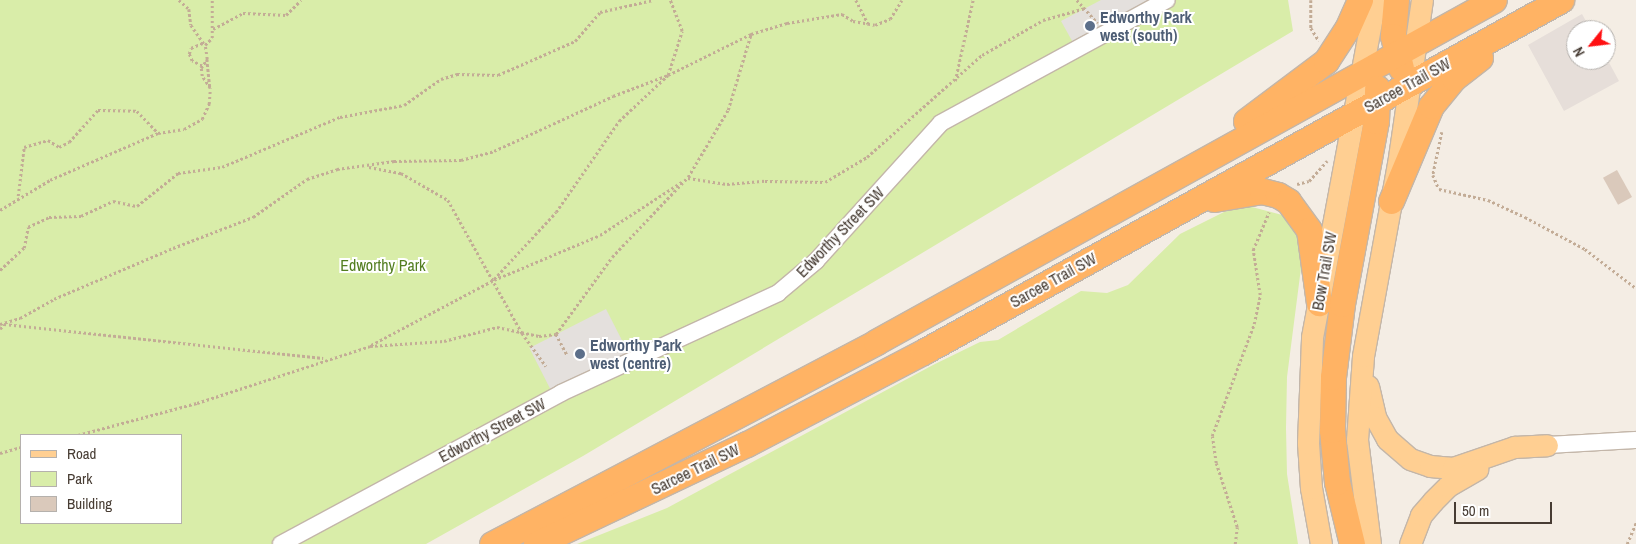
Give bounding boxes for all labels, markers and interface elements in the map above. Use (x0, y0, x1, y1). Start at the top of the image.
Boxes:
place label: Edworthy Park west (south) (1100, 7, 1192, 45)
marker: Edworthy Park west (south) (1084, 20, 1096, 32)
north arrow (1566, 20, 1616, 70)
text: N (1569, 44, 1589, 60)
street label: Sarcee Trail SW (1360, 53, 1454, 117)
street label: Edworthy Street SW (792, 183, 888, 281)
street label: Bow Trail SW (1308, 230, 1340, 312)
street label: Sarcee Trail SW (1006, 248, 1100, 312)
park label: Edworthy Park (340, 255, 426, 275)
place label: Edworthy Park west (centre) (590, 335, 682, 373)
marker: Edworthy Park west (centre) (574, 348, 586, 360)
street label: Edworthy Street SW (435, 394, 549, 466)
legend (20, 434, 182, 524)
street label: Sarcee Trail SW (648, 439, 742, 499)
text: Road (67, 443, 96, 464)
text: Park (67, 468, 92, 489)
scale bar (1456, 492, 1554, 524)
text: Building (67, 493, 112, 514)
text: 50 m (1462, 500, 1489, 521)

